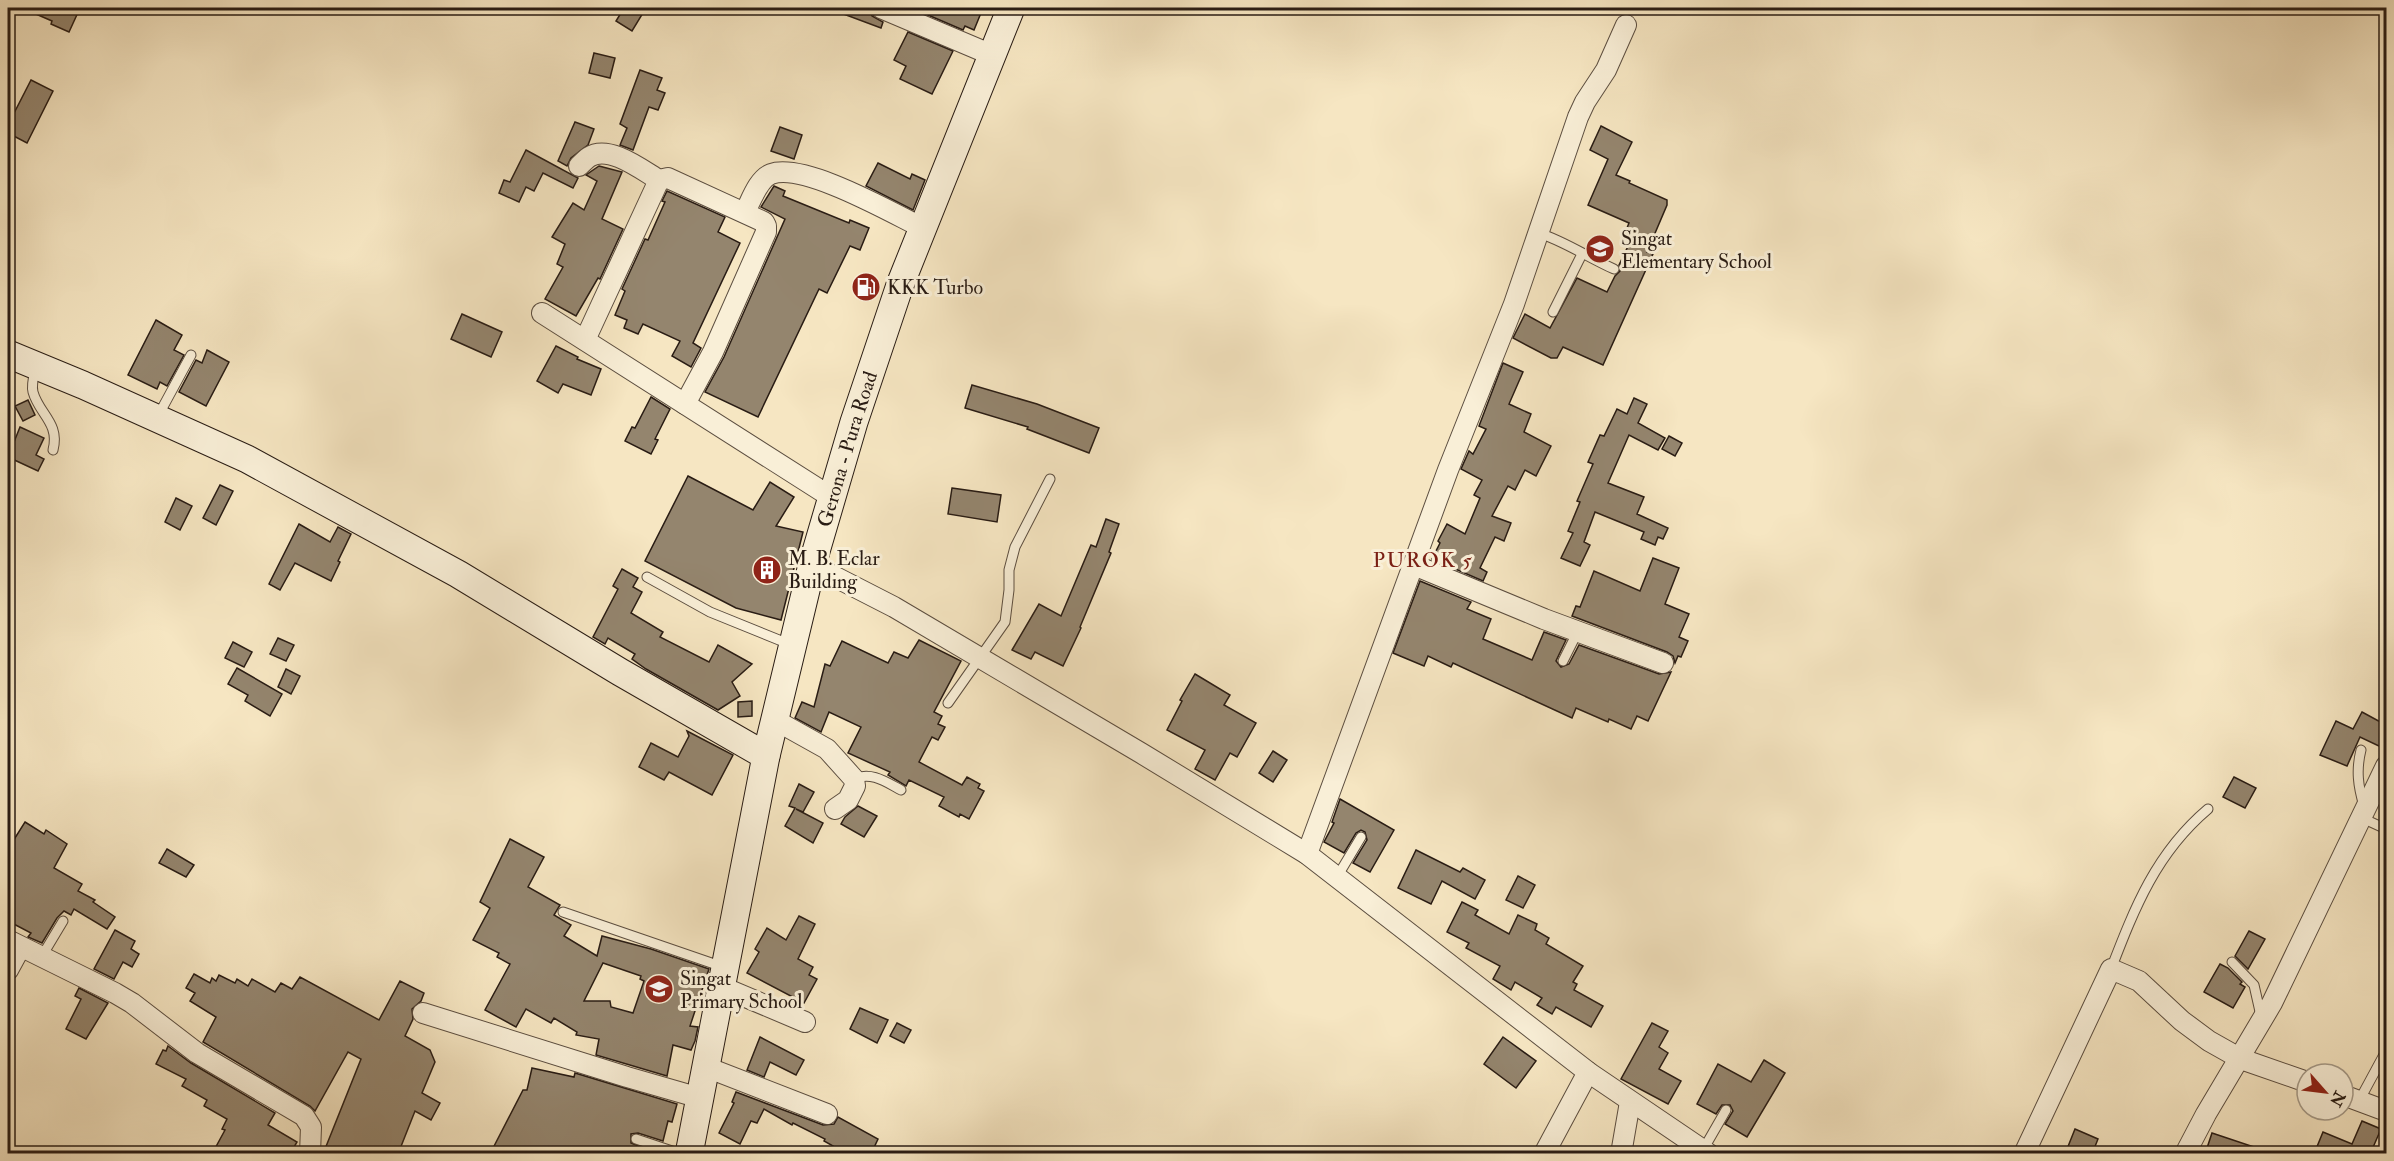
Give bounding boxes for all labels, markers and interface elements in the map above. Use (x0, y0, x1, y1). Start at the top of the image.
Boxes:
place label: Singat Elementary School (1621, 226, 1772, 274)
school or university icon: Singat Elementary School (1584, 233, 1616, 265)
fuel station icon: KKK Turbo (850, 271, 882, 303)
place label: KKK Turbo (887, 275, 983, 300)
street label: Gerona - Pura Road (811, 368, 883, 530)
place label: M. B. Eclar Building (788, 546, 880, 594)
district label: PUROK 5 (1373, 547, 1473, 574)
building icon: M. B. Eclar Building (751, 554, 783, 586)
place label: Singat Primary School (680, 966, 802, 1014)
school or university icon: Singat Primary School (643, 973, 675, 1005)
north arrow (2295, 1062, 2355, 1122)
text: N (2325, 1087, 2350, 1110)

